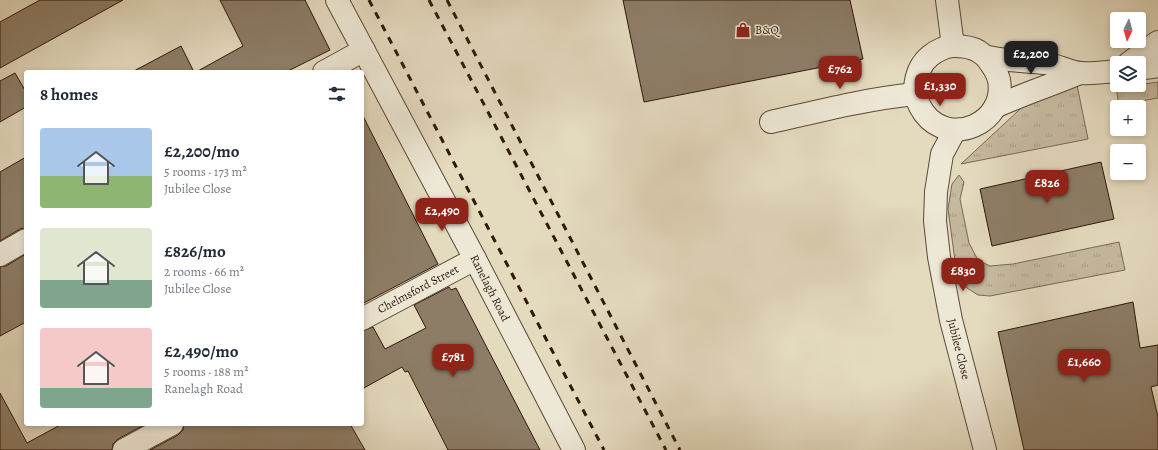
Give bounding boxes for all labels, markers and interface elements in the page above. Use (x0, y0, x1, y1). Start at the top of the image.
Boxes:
north arrow (1110, 12, 1146, 48)
map controls (1110, 12, 1146, 180)
shop icon: B&Q (734, 21, 752, 39)
place label: B&Q (755, 22, 781, 38)
pin: £2,200 (998, 41, 1064, 75)
text: £2,200 (1013, 45, 1049, 62)
pin: £762 (816, 56, 864, 90)
button: layers (1110, 56, 1146, 92)
text: £762 (828, 60, 852, 77)
pin: £1,330 (907, 73, 973, 107)
text: £1,330 (924, 77, 956, 94)
text: 8 homes (40, 83, 98, 106)
icon: filters (326, 83, 348, 105)
button: + (1110, 100, 1146, 136)
text: £2,200/mo (164, 140, 240, 163)
icon: home (72, 144, 120, 192)
button: − (1110, 144, 1146, 180)
text: 5 rooms · 173 m² (164, 163, 247, 180)
pin: £826 (1023, 170, 1071, 204)
text: £826 (1034, 174, 1060, 191)
text: Jubilee Close (164, 180, 231, 197)
pin: £2,490 (409, 198, 475, 232)
text: £2,490 (424, 202, 460, 219)
text: £826/mo (164, 240, 226, 263)
icon: home (72, 244, 120, 292)
street label: Ranelagh Road (466, 252, 514, 325)
pin: £830 (939, 258, 987, 292)
street label: Chelmsford Street (375, 261, 461, 317)
text: £830 (950, 262, 976, 279)
text: 2 rooms · 66 m² (164, 263, 244, 280)
text: Jubilee Close (164, 280, 231, 297)
street label: Jubilee Close (944, 317, 974, 381)
text: £2,490/mo (164, 340, 239, 363)
icon: home (72, 344, 120, 392)
pin: £781 (429, 344, 477, 378)
text: £781 (441, 348, 465, 365)
pin: £1,660 (1051, 349, 1117, 383)
text: £1,660 (1067, 353, 1101, 370)
text: 5 rooms · 188 m² (164, 363, 248, 380)
text: Ranelagh Road (164, 380, 243, 397)

